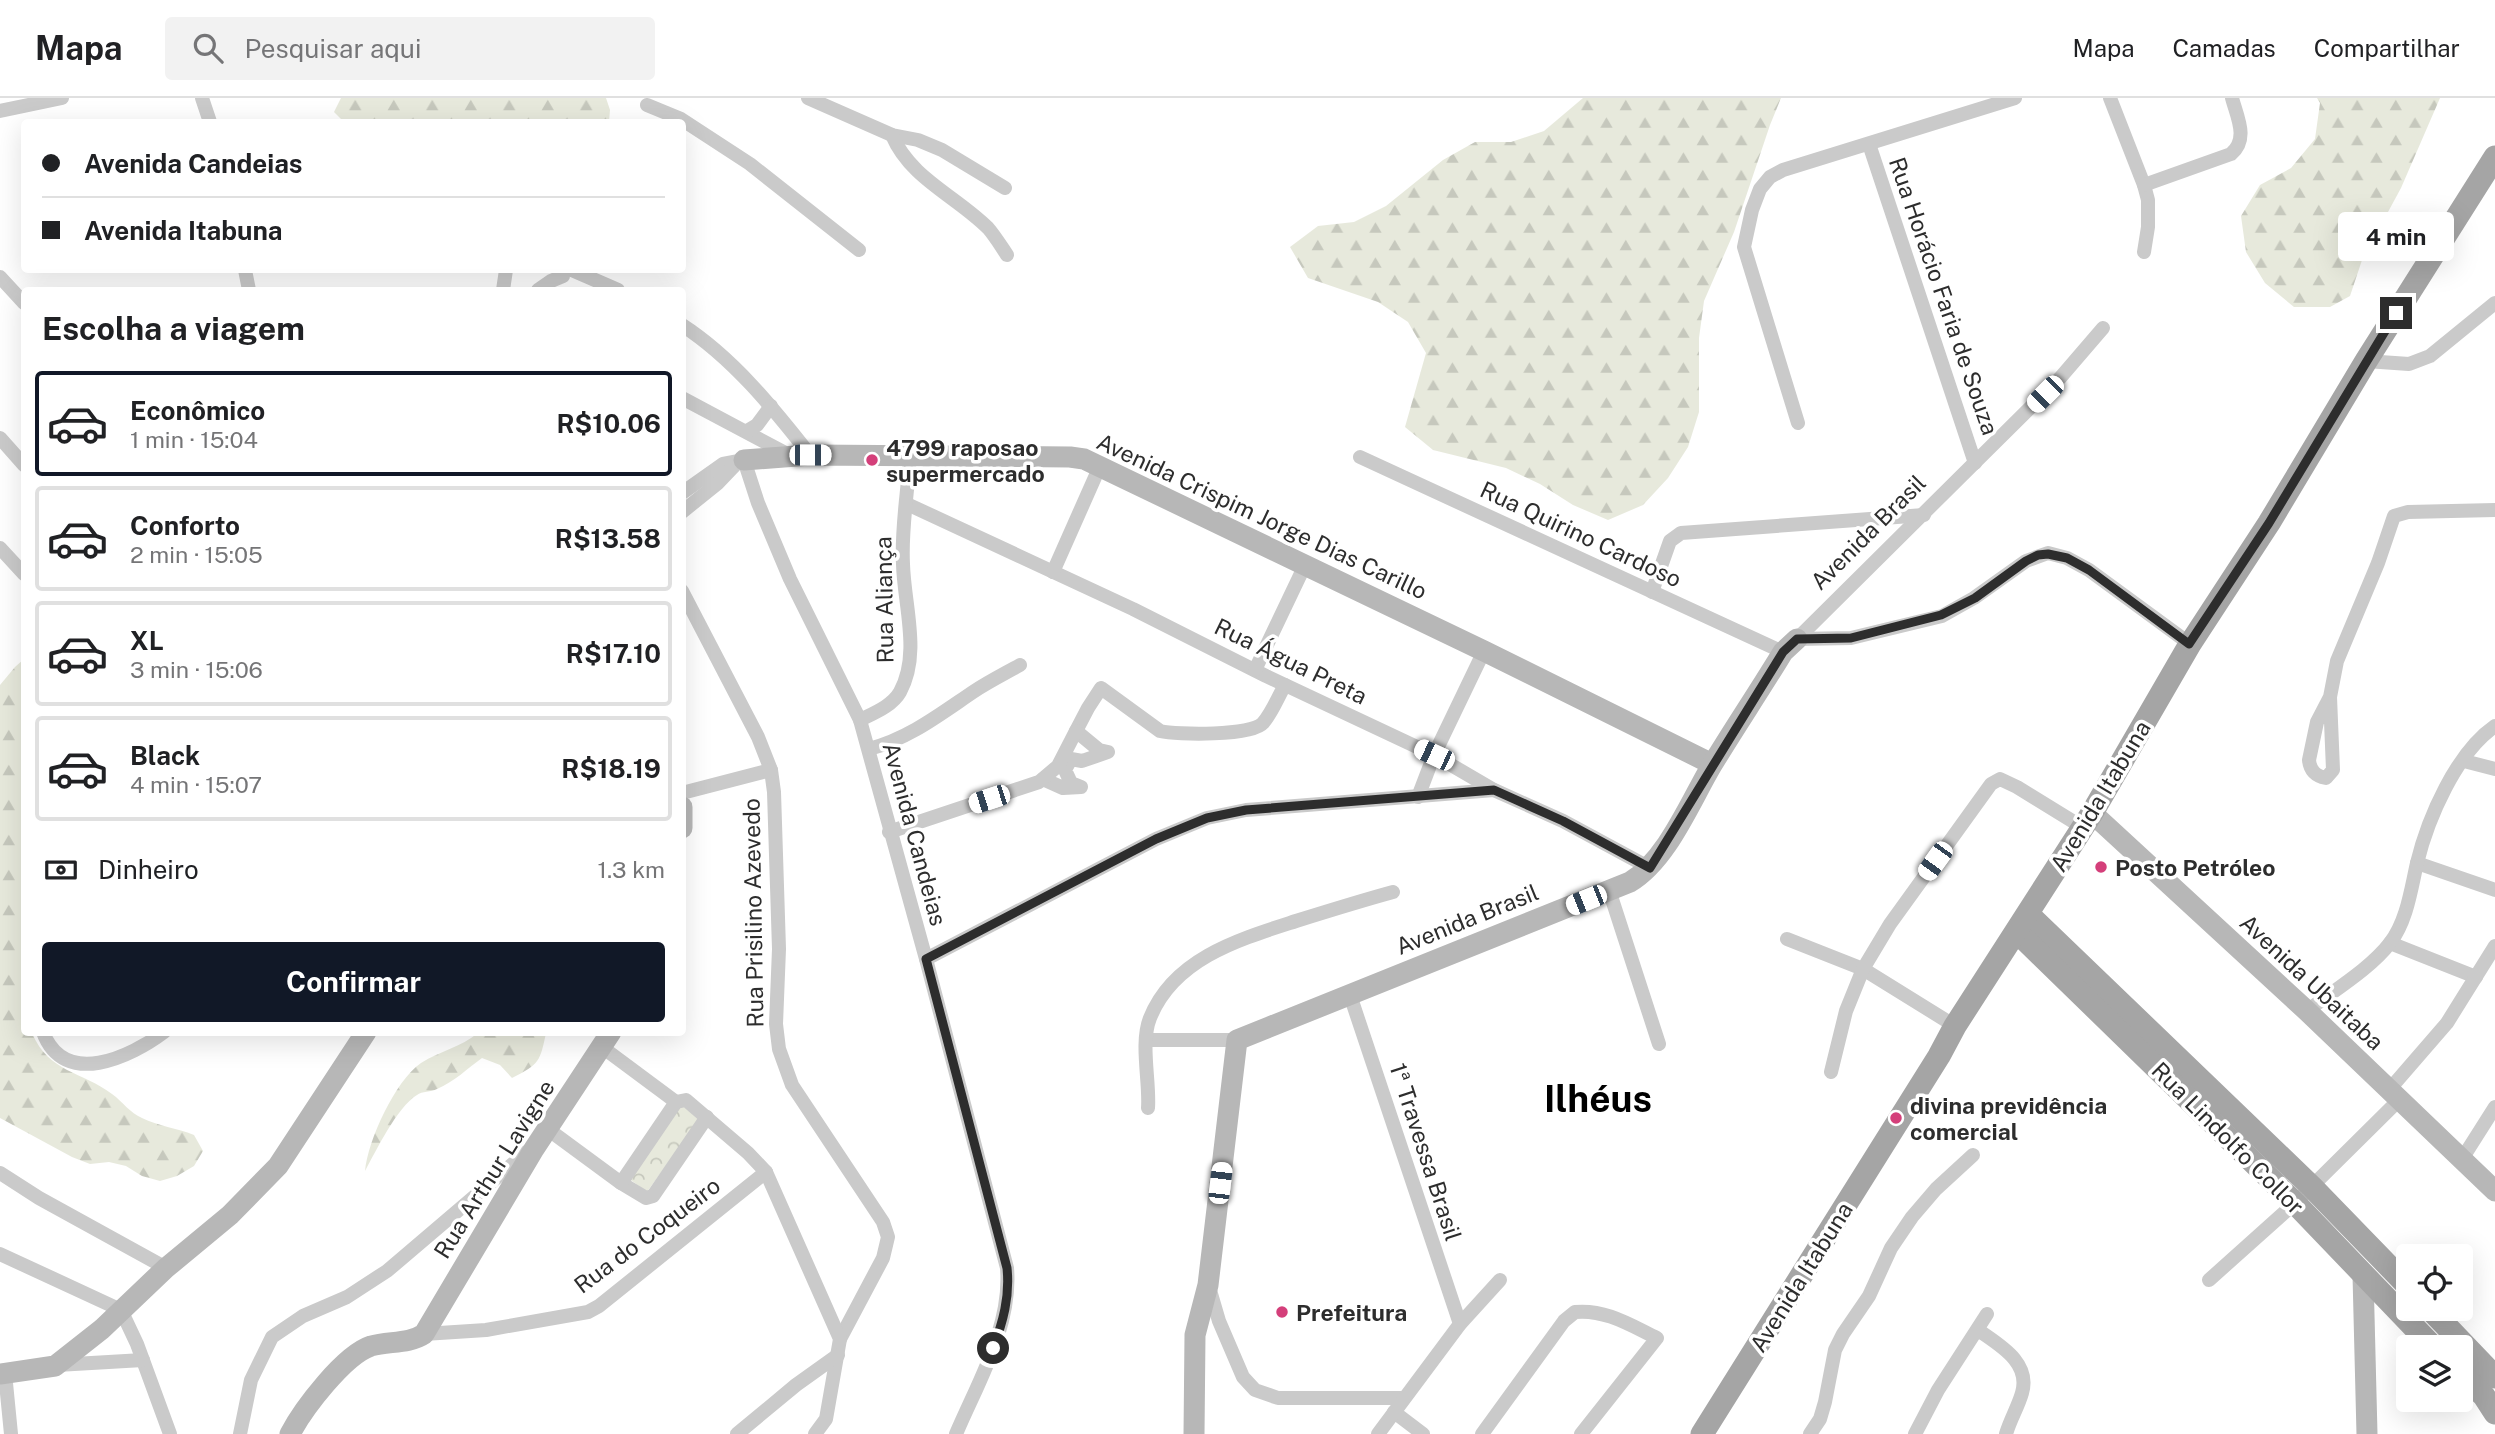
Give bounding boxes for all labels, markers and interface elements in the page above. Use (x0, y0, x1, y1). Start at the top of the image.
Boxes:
search box (165, 17, 655, 80)
text: Mapa (35, 29, 123, 67)
icon: search (189, 29, 227, 67)
text: Pesquisar aqui (245, 33, 421, 64)
text: Mapa (2073, 34, 2134, 62)
text: Camadas (2172, 34, 2276, 62)
text: Compartilhar (2314, 34, 2460, 62)
text: Avenida Candeias (84, 148, 302, 179)
street label: Rua Horácio Faria de Souza (1884, 154, 2004, 438)
callout: 4 min (2338, 212, 2454, 260)
text: Avenida Itabuna (84, 215, 283, 246)
text: 4 min (2366, 223, 2426, 250)
route end (2380, 297, 2412, 329)
text: Escolha a viagem (42, 310, 305, 347)
car (2023, 372, 2068, 416)
icon: car (46, 392, 109, 455)
text: Econômico (130, 395, 265, 426)
text: R$10.06 (556, 408, 661, 439)
text: 1 min · 15:04 (130, 426, 258, 453)
street label: Avenida Crispim Jorge Dias Carillo (1093, 427, 1431, 605)
place label: 4799 raposao supermercado (886, 434, 1045, 487)
car (790, 445, 832, 466)
marker: 4799 raposao supermercado (864, 452, 880, 468)
street label: Avenida Brasil (1805, 469, 1931, 595)
street label: Rua Quirino Cardoso (1476, 476, 1686, 592)
icon: car (46, 507, 109, 570)
text: Conforto (130, 510, 240, 541)
text: R$13.58 (555, 523, 661, 554)
street label: Rua Aliança (869, 536, 899, 664)
text: 2 min · 15:05 (130, 541, 263, 568)
street label: Rua Água Preta (1210, 612, 1372, 710)
icon: car (46, 622, 109, 685)
text: XL (130, 625, 164, 656)
text: R$17.10 (566, 638, 661, 669)
text: 3 min · 15:06 (130, 656, 263, 683)
street label: Avenida Itabuna (2044, 716, 2156, 876)
icon: car (46, 737, 109, 800)
car (1411, 737, 1458, 773)
street label: Avenida Candeias (878, 739, 952, 929)
text: Black (130, 740, 200, 771)
text: R$18.19 (561, 753, 661, 784)
text: 4 min · 15:07 (130, 771, 262, 798)
car (966, 783, 1013, 815)
street label: Rua Prisilino Azevedo (737, 798, 769, 1028)
car (1915, 838, 1956, 884)
icon: cash (42, 851, 80, 889)
text: Dinheiro (98, 854, 199, 885)
place label: Posto Petróleo (2115, 854, 2276, 881)
text: 1.3 km (598, 856, 665, 883)
marker: Posto Petróleo (2093, 859, 2109, 875)
street label: Avenida Brasil (1392, 878, 1542, 960)
car (1563, 882, 1610, 918)
street label: Avenida Ubaitaba (2235, 909, 2389, 1055)
button: Confirmar (42, 942, 665, 1022)
street label: Rua Lindolfo Collor (2146, 1056, 2310, 1220)
street label: 1ª Travessa Brasil (1385, 1060, 1467, 1244)
street label: Rua Arthur Lavigne (428, 1075, 560, 1263)
district label: Ilhéus (1544, 1077, 1652, 1120)
place label: divina previdência comercial (1910, 1092, 2107, 1145)
marker: divina previdência comercial (1888, 1110, 1904, 1126)
car (1208, 1161, 1233, 1205)
street label: Rua do Coqueiro (569, 1171, 725, 1299)
street label: Avenida Itabuna (1744, 1197, 1858, 1357)
map controls (2396, 1244, 2473, 1412)
button: locate (2396, 1244, 2473, 1321)
place label: Prefeitura (1296, 1299, 1407, 1326)
marker: Prefeitura (1274, 1304, 1290, 1320)
route start (977, 1332, 1009, 1364)
button: layers (2396, 1335, 2473, 1412)

